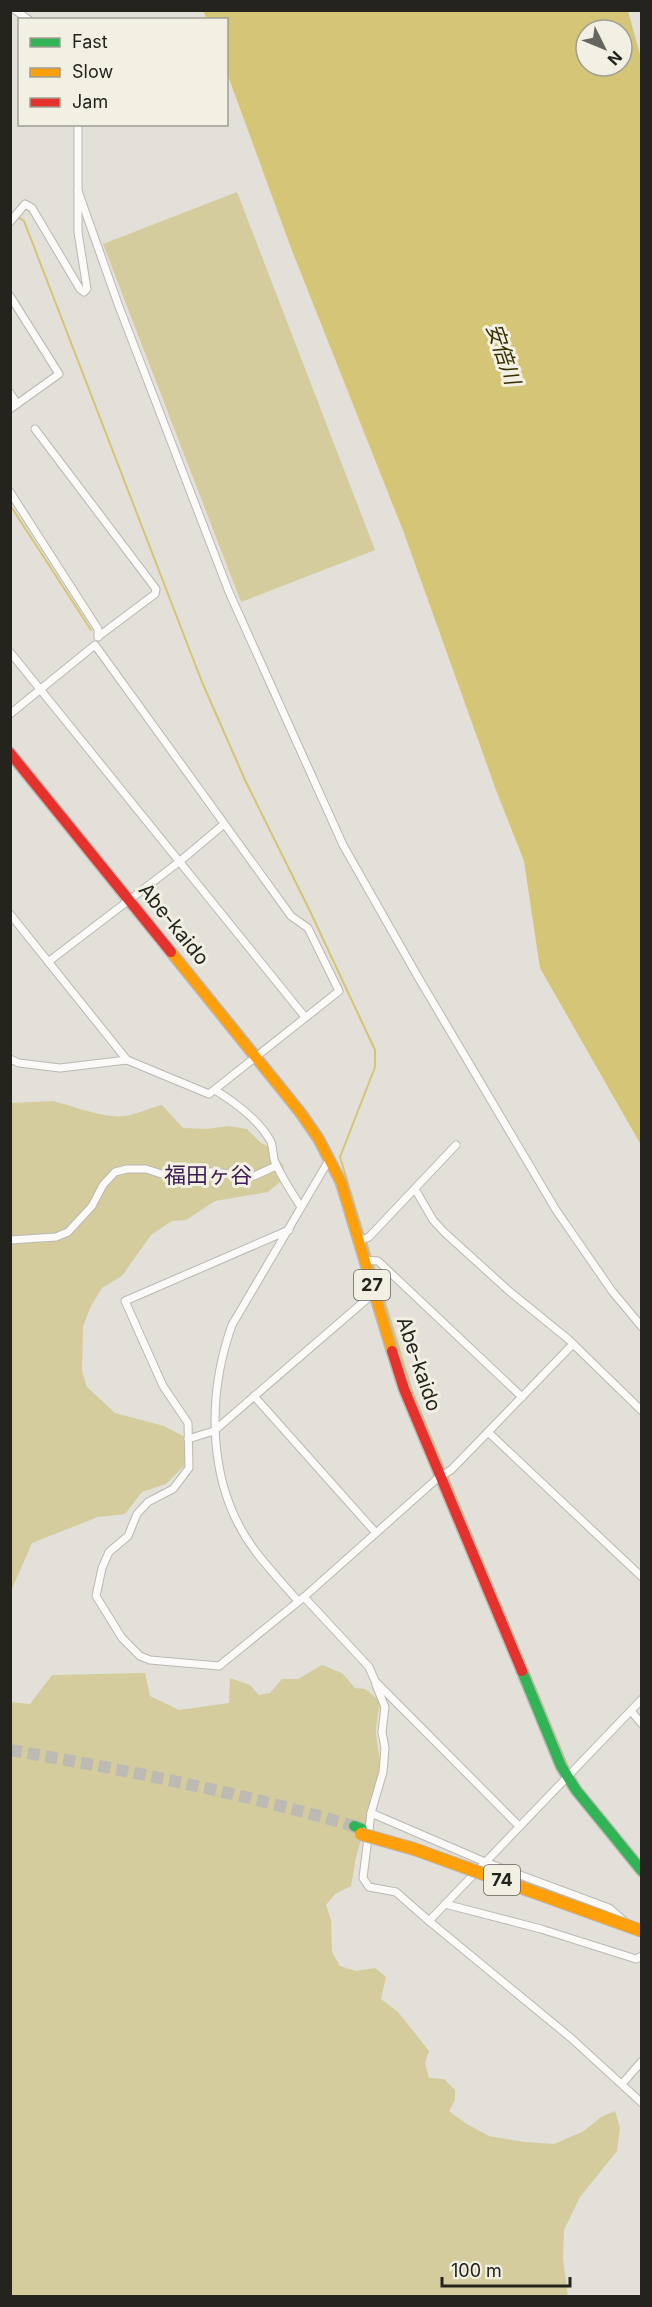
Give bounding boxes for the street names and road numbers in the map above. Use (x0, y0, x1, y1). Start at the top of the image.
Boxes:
street label: Abe-kaido (134, 878, 214, 970)
road number: 27 (354, 1270, 390, 1300)
street label: Abe-kaido (392, 1314, 446, 1414)
road number: 74 (484, 1865, 520, 1895)

